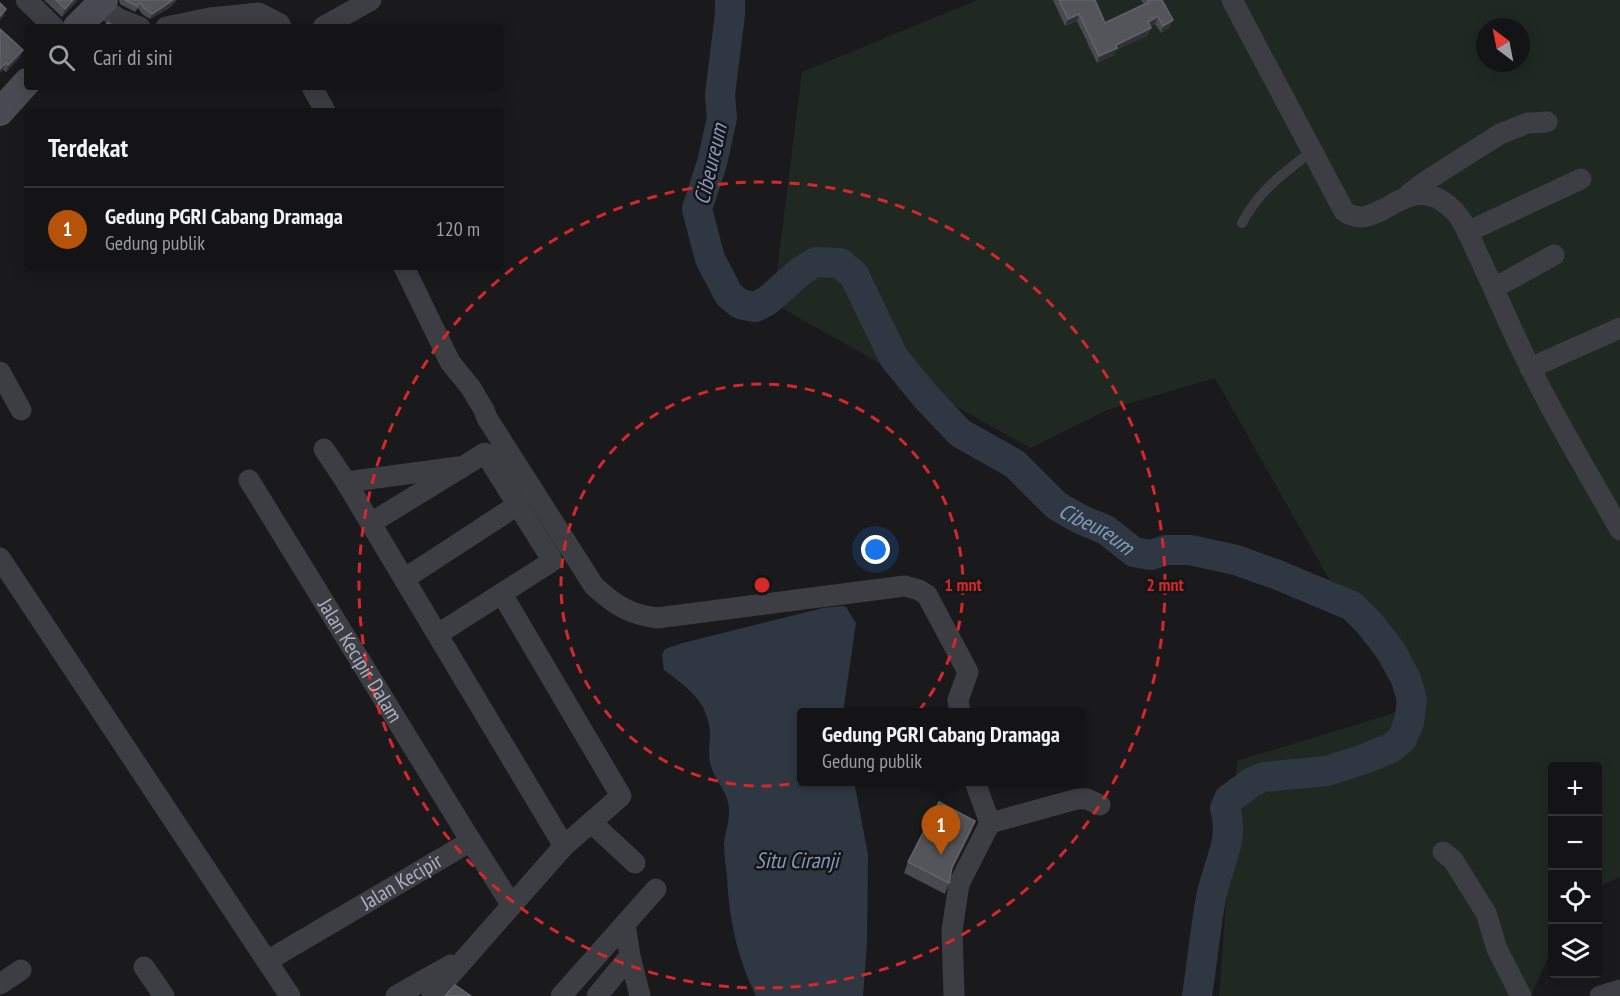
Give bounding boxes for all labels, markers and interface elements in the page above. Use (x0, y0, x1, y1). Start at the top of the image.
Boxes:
north arrow (1476, 18, 1530, 72)
search box (24, 24, 504, 90)
icon: search (45, 41, 78, 74)
text: Cari di sini (93, 43, 173, 71)
water label: Cibeureum (687, 119, 733, 207)
text: Terdekat (48, 131, 128, 164)
text: Gedung PGRI Cabang Dramaga (105, 202, 343, 230)
text: 1 (63, 216, 72, 242)
text: 120 m (436, 216, 480, 242)
text: Gedung publik (105, 230, 205, 256)
water label: Cibeureum (1054, 496, 1141, 562)
your location (861, 535, 890, 564)
text: 1 mnt (944, 573, 983, 596)
text: 2 mnt (1146, 573, 1185, 596)
centre of rings (752, 575, 772, 595)
street label: Jalan Kecipir Dalam (312, 592, 409, 727)
popup (797, 708, 1085, 786)
text: Gedung PGRI Cabang Dramaga (822, 720, 1060, 748)
text: Gedung publik (822, 748, 922, 774)
map controls (1548, 762, 1602, 978)
button: + (1548, 762, 1602, 816)
pin: 1 (922, 806, 960, 855)
button: − (1548, 816, 1602, 870)
water label: Situ Ciranji (755, 846, 842, 874)
street label: Jalan Kecipir (355, 847, 447, 916)
button: locate (1548, 870, 1602, 924)
button: layers (1548, 924, 1602, 978)

